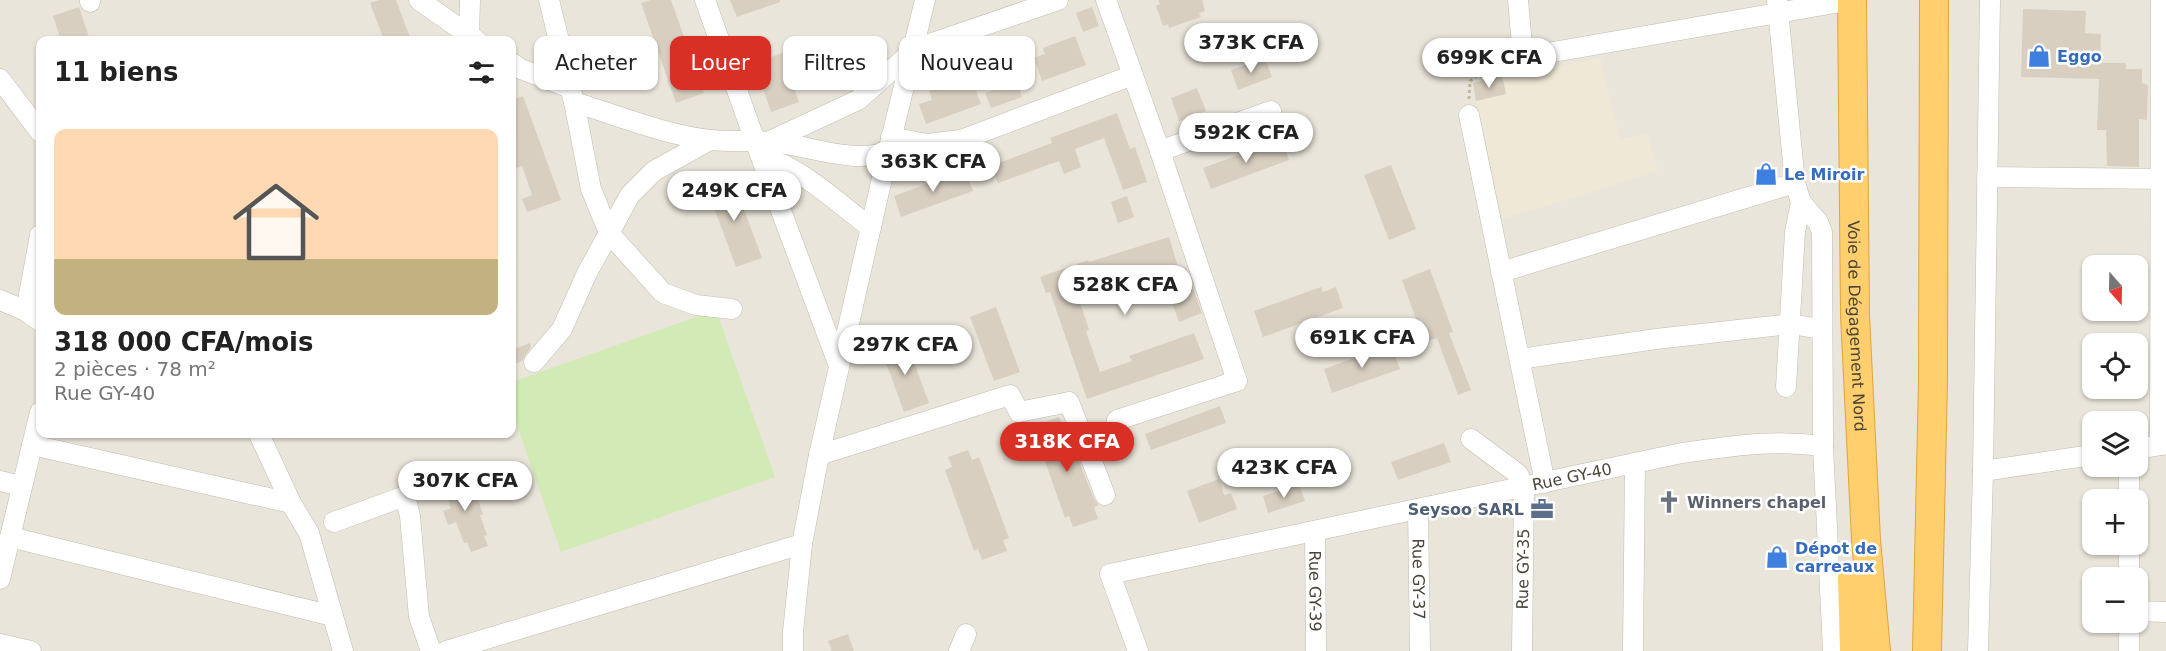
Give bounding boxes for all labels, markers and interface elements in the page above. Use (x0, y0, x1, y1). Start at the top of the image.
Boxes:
pin: 373K CFA (1189, 23, 1313, 74)
text: 373K CFA (1198, 30, 1304, 54)
chip: Acheter (534, 36, 658, 90)
chip: Louer (670, 36, 771, 90)
chip: Filtres (783, 36, 887, 90)
chip: Nouveau (899, 36, 1035, 90)
pin: 699K CFA (1427, 38, 1551, 89)
shop icon: Eggo (2026, 43, 2052, 69)
text: 699K CFA (1436, 45, 1542, 69)
place label: Eggo (2057, 47, 2102, 66)
icon: filters (465, 56, 498, 89)
text: 11 biens (54, 57, 178, 87)
pin: 592K CFA (1184, 113, 1308, 164)
text: 592K CFA (1193, 120, 1299, 144)
pin: 363K CFA (871, 142, 995, 193)
text: 363K CFA (880, 149, 986, 173)
shop icon: Le Miroir (1753, 161, 1779, 187)
place label: Le Miroir (1784, 165, 1864, 184)
icon: home (222, 168, 330, 276)
pin: 249K CFA (672, 171, 796, 222)
text: 249K CFA (681, 178, 787, 202)
street label: Voie de Dégagement Nord (1845, 220, 1870, 432)
north arrow (2082, 255, 2148, 321)
map controls (2082, 255, 2148, 633)
pin: 528K CFA (1063, 265, 1187, 316)
text: 528K CFA (1072, 272, 1178, 296)
pin: 691K CFA (1300, 318, 1424, 369)
pin: 297K CFA (843, 325, 967, 376)
text: 691K CFA (1309, 325, 1415, 349)
text: 318 000 CFA/mois (54, 327, 313, 357)
text: 297K CFA (852, 332, 958, 356)
button: locate (2082, 333, 2148, 399)
text: 2 pièces · 78 m² (54, 357, 216, 381)
text: Rue GY-40 (54, 381, 155, 405)
button: layers (2082, 411, 2148, 477)
pin: 318K CFA (1005, 422, 1129, 473)
text: 318K CFA (1014, 429, 1120, 453)
pin: 423K CFA (1222, 448, 1346, 499)
text: 423K CFA (1231, 455, 1337, 479)
street label: Rue GY-40 (1530, 459, 1613, 494)
pin: 307K CFA (403, 461, 527, 512)
text: 307K CFA (412, 468, 518, 492)
church icon: Winners chapel (1656, 489, 1682, 515)
button: + (2082, 489, 2148, 555)
place label: Winners chapel (1687, 493, 1826, 512)
office icon: Seysoo SARL (1529, 496, 1555, 522)
place label: Seysoo SARL (1408, 500, 1524, 519)
street label: Rue GY-35 (1513, 528, 1533, 610)
street label: Rue GY-37 (1409, 538, 1429, 620)
place label: Dépot de carreaux (1795, 539, 1877, 576)
shop icon: Dépot de carreaux (1764, 544, 1790, 570)
street label: Rue GY-39 (1306, 550, 1325, 632)
button: − (2082, 567, 2148, 633)

